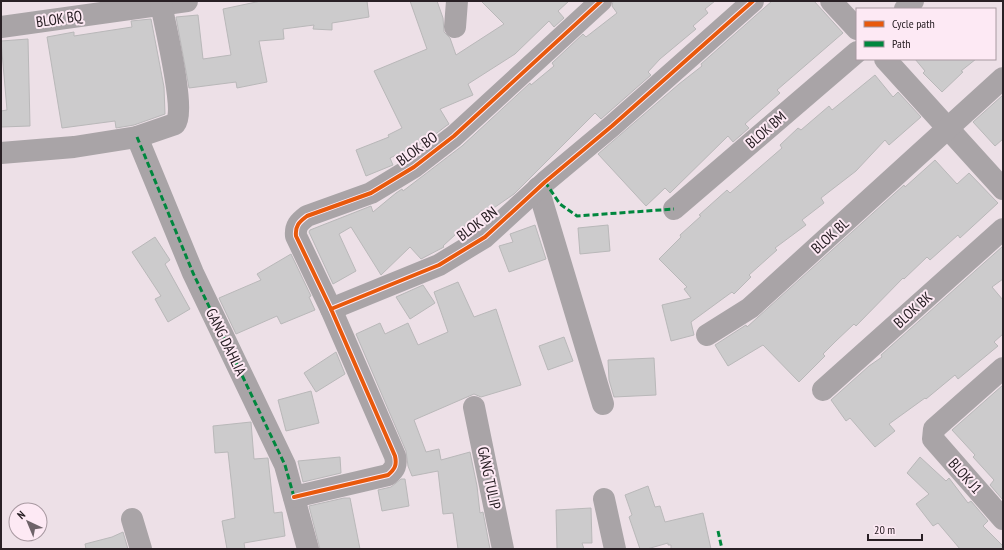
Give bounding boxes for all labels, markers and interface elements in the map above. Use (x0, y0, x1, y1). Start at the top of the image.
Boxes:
street label: BLOK BQ (35, 6, 84, 31)
legend (856, 8, 996, 60)
text: Cycle path (892, 16, 935, 31)
text: Path (892, 36, 910, 51)
street label: BLOK BM (742, 107, 790, 152)
street label: BLOK BO (392, 127, 441, 170)
street label: BLOK BN (453, 202, 501, 245)
street label: BLOK BL (807, 213, 853, 257)
street label: BLOK BK (889, 287, 936, 332)
street label: GANG DAHLIA (202, 305, 251, 379)
street label: GANG TULIP (474, 445, 505, 511)
street label: BLOK J1 (945, 454, 986, 497)
north arrow (8, 502, 48, 542)
text: N (14, 508, 28, 522)
scale bar (868, 516, 922, 542)
text: 20 m (874, 522, 895, 537)

